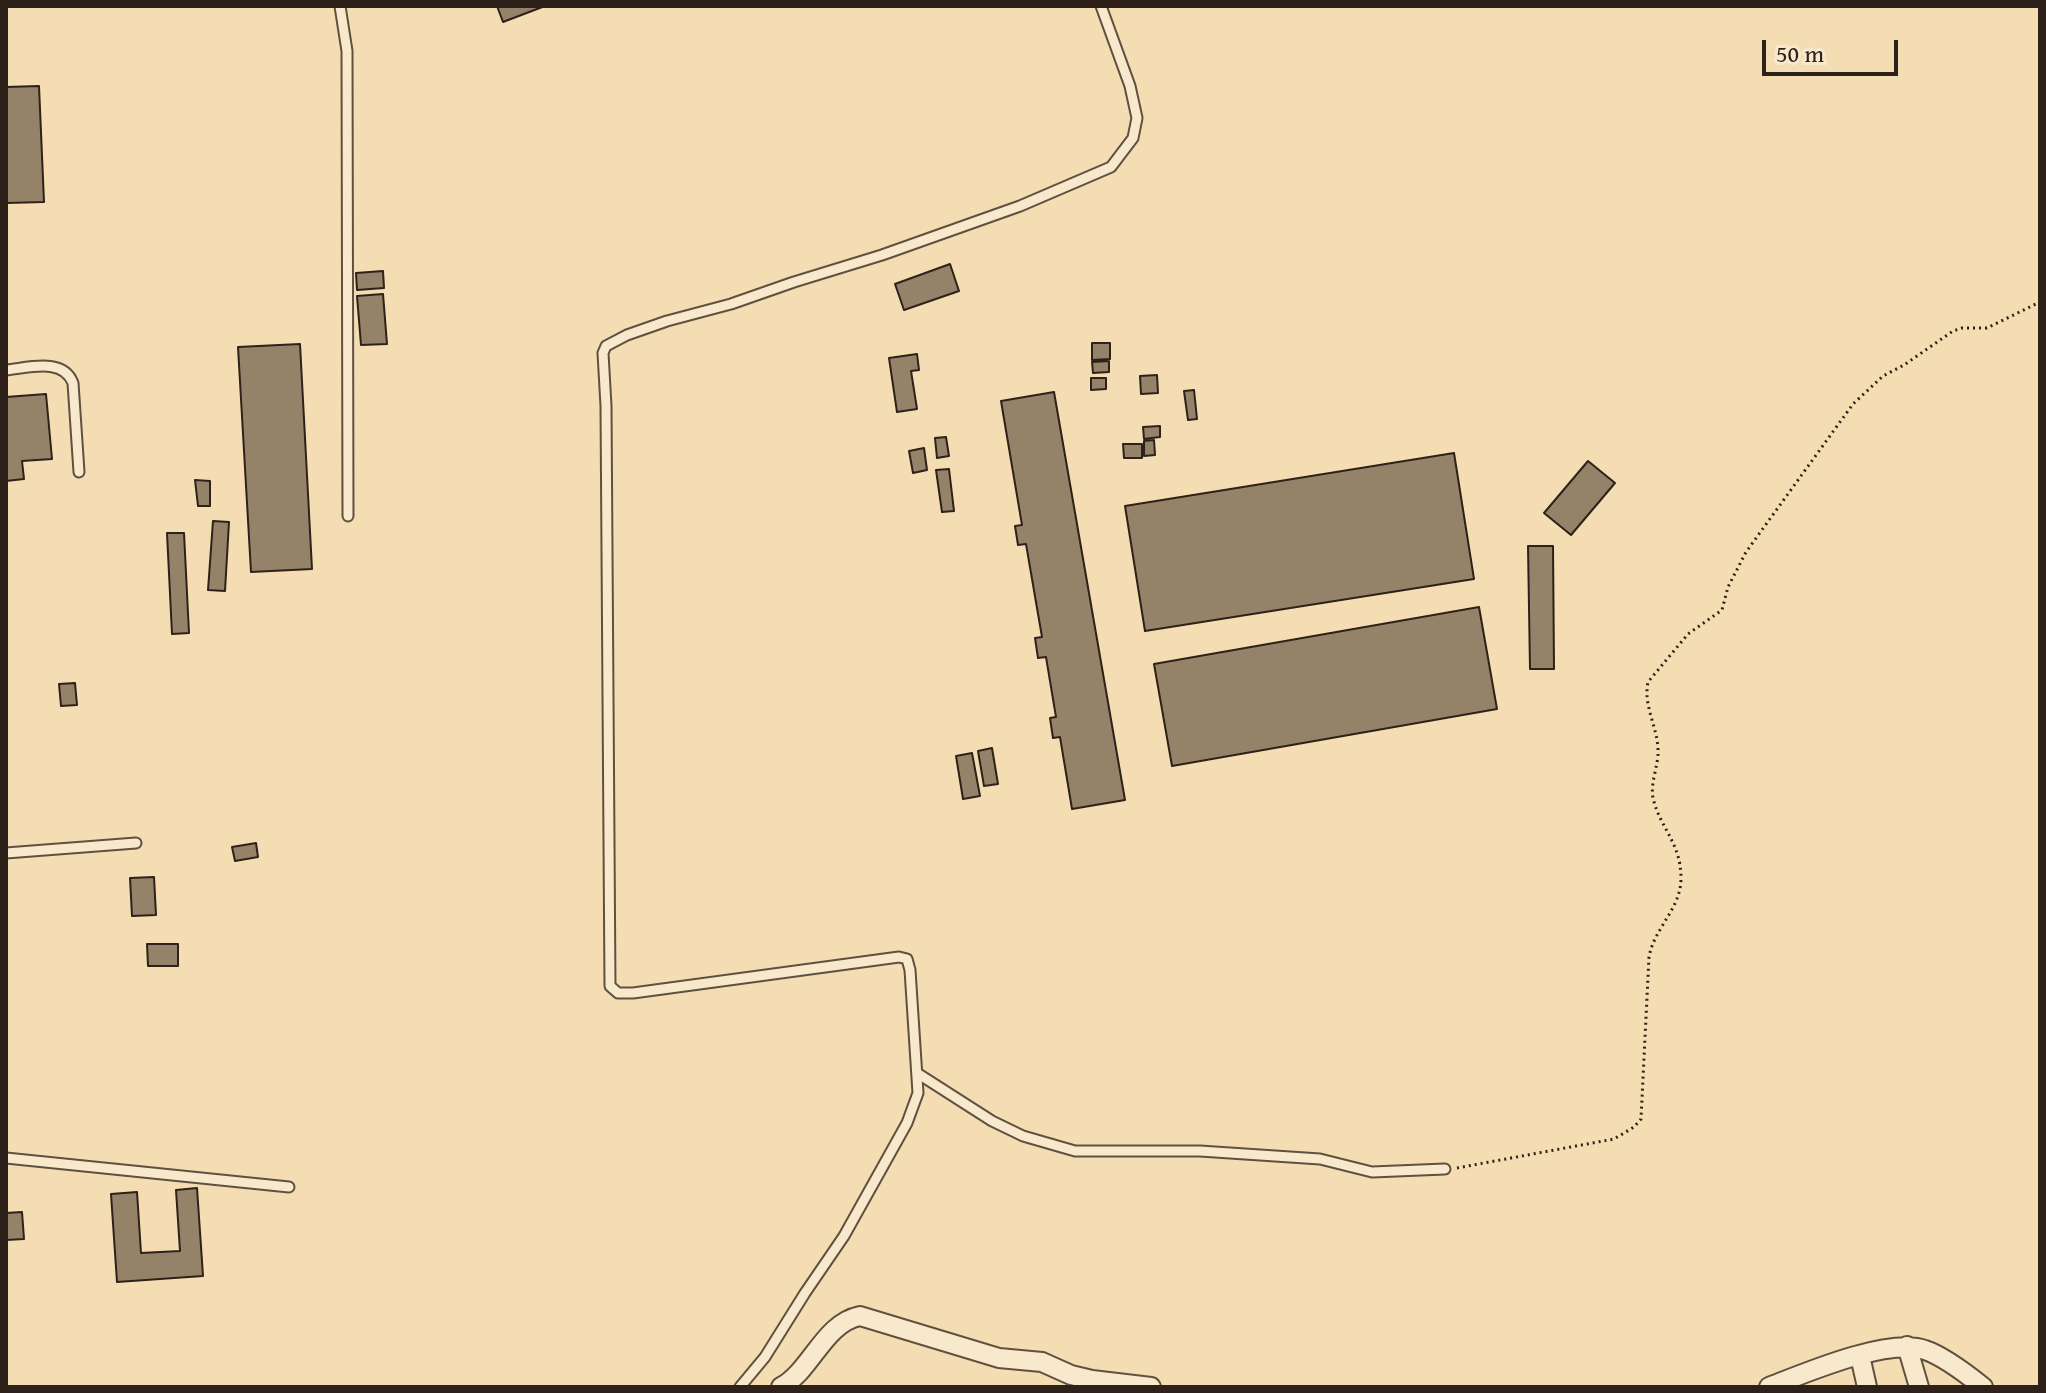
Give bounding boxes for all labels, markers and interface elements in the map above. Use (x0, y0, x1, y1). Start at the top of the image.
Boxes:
scale bar (1766, 24, 1902, 74)
text: 50 m (1776, 36, 1824, 71)

